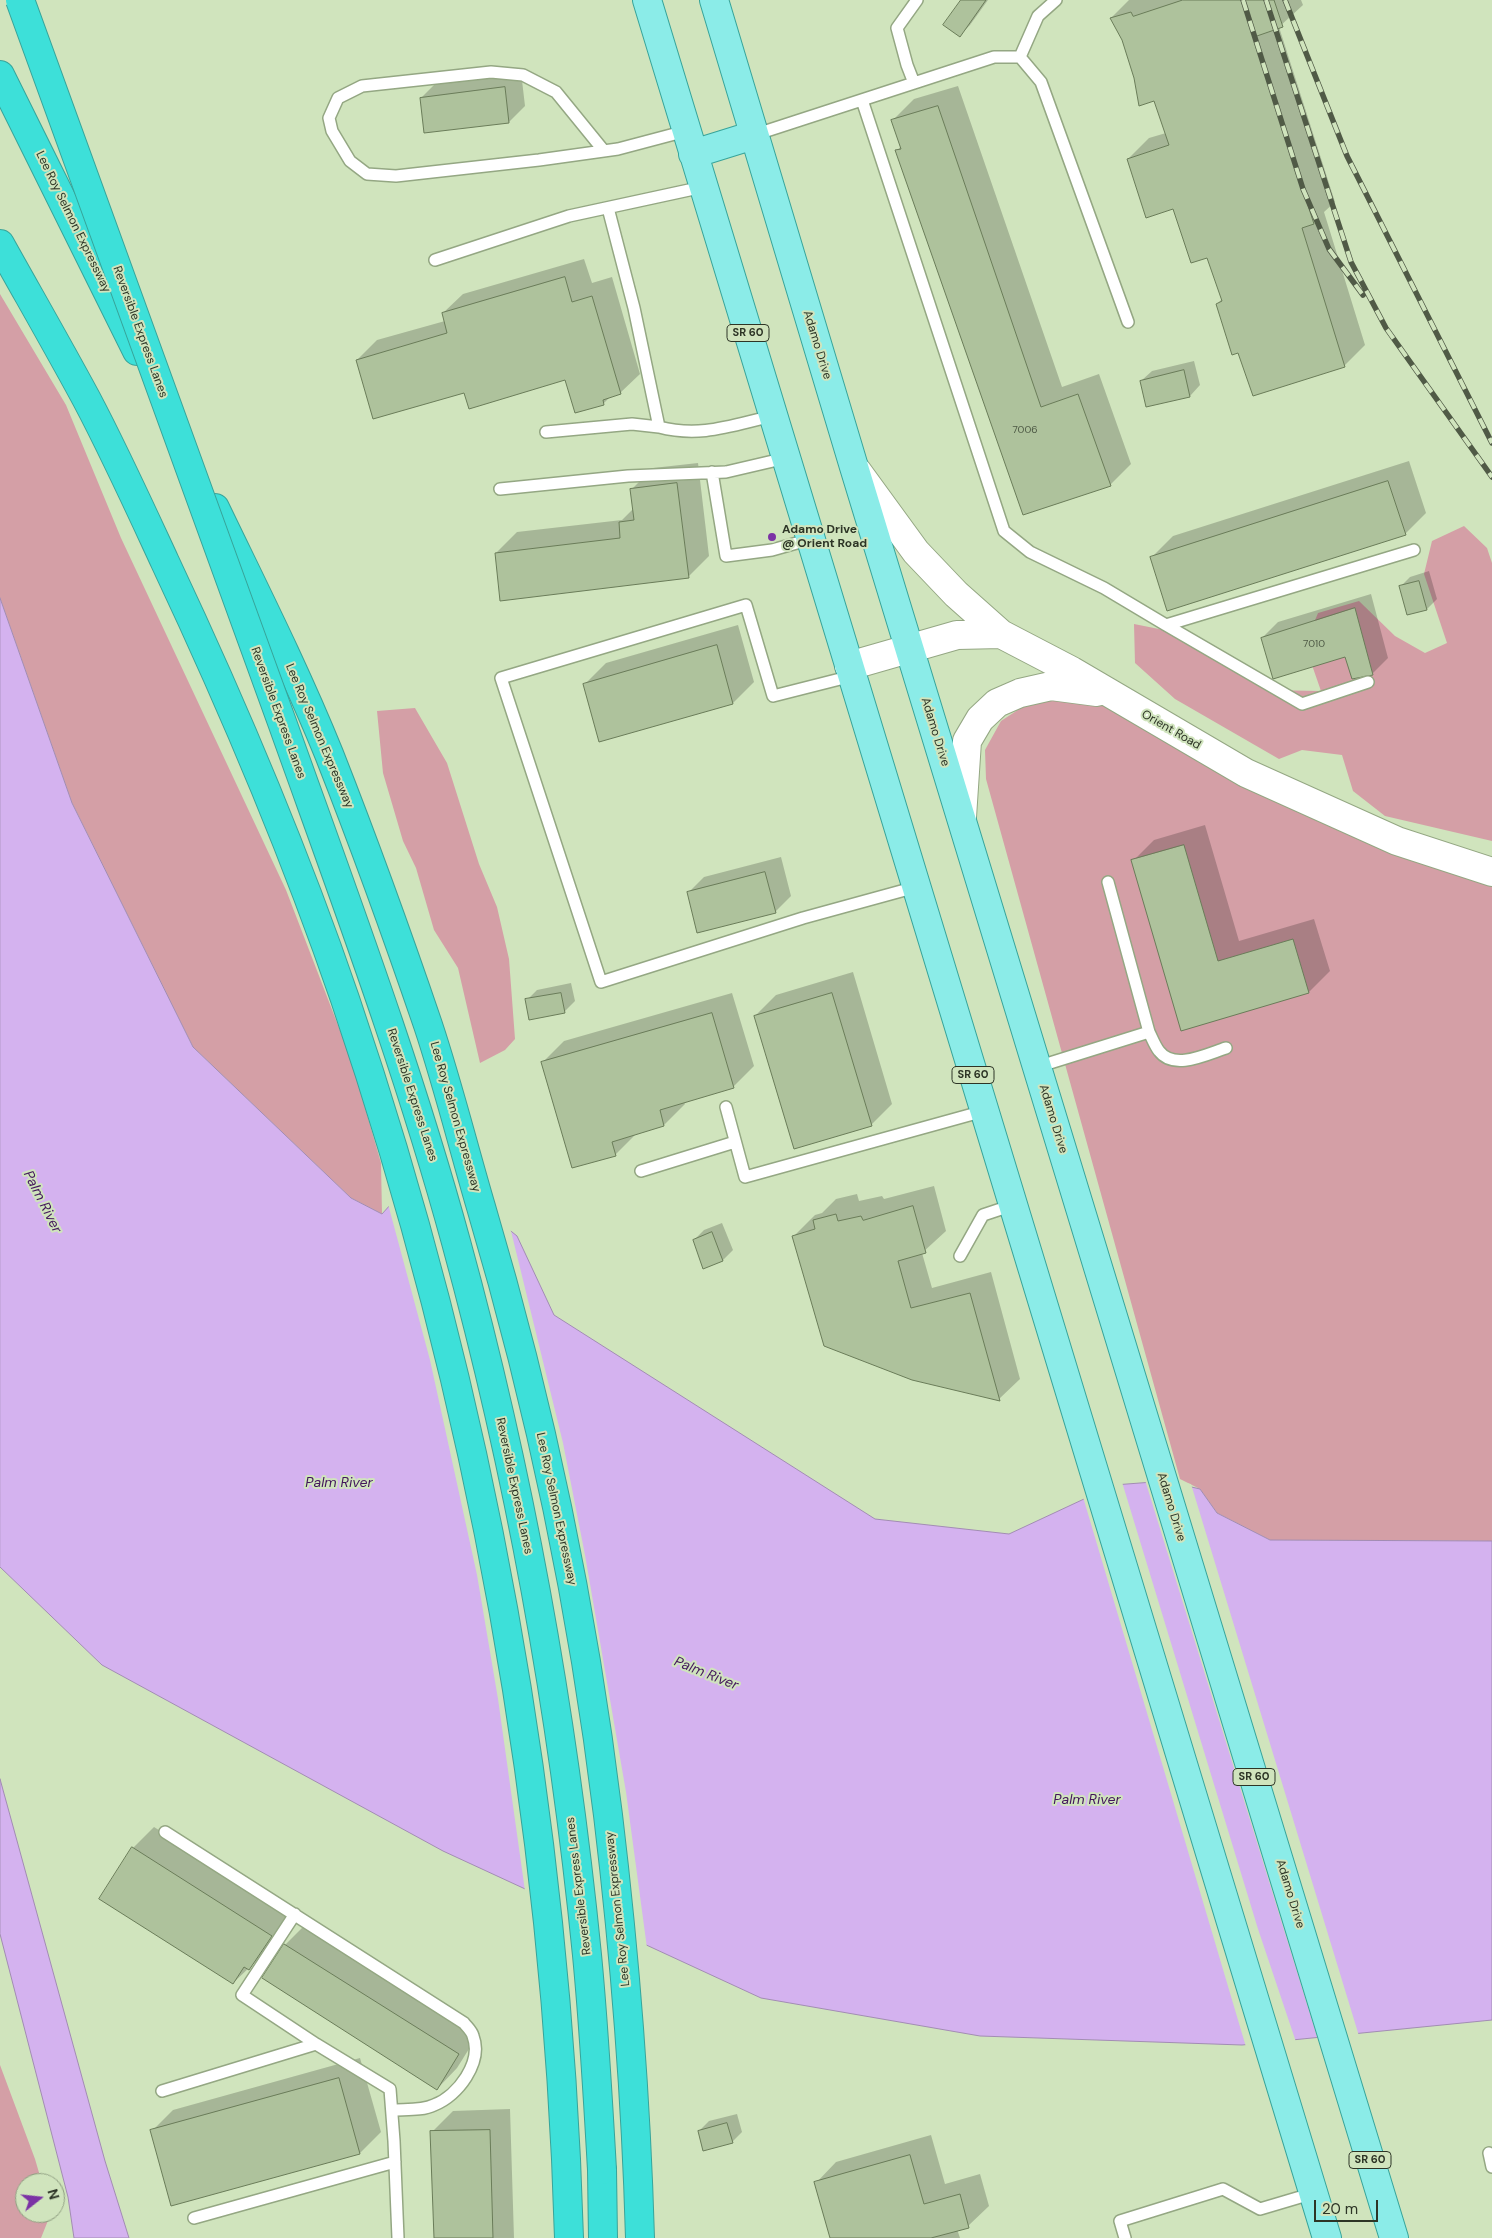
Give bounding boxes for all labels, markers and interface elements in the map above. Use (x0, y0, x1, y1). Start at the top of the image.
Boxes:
street label: Lee Roy Selmon Expressway (32, 149, 114, 295)
street label: Reversible Express Lanes (109, 264, 171, 400)
street label: Adamo Drive (800, 309, 834, 381)
road number: SR 60 (727, 324, 769, 342)
house number: 7006 (1012, 424, 1038, 436)
place label: Adamo Drive @ Orient Road (782, 523, 867, 551)
marker: Adamo Drive @ Orient Road (766, 531, 778, 543)
house number: 7010 (1303, 638, 1325, 650)
street label: Reversible Express Lanes (247, 645, 309, 781)
street label: Lee Roy Selmon Expressway (282, 662, 356, 810)
street label: Adamo Drive (918, 696, 952, 768)
street label: Orient Road (1139, 707, 1203, 753)
street label: Reversible Express Lanes (384, 1027, 440, 1163)
street label: Lee Roy Selmon Expressway (427, 1040, 483, 1194)
road number: SR 60 (952, 1066, 994, 1084)
street label: Adamo Drive (1036, 1083, 1070, 1155)
water label: Palm River (19, 1168, 65, 1236)
street label: Reversible Express Lanes (493, 1417, 535, 1555)
street label: Lee Roy Selmon Expressway (533, 1431, 579, 1587)
street label: Adamo Drive (1154, 1471, 1188, 1543)
water label: Palm River (305, 1475, 373, 1491)
water label: Palm River (672, 1654, 740, 1694)
road number: SR 60 (1233, 1768, 1275, 1785)
water label: Palm River (1053, 1792, 1121, 1808)
street label: Reversible Express Lanes (563, 1816, 595, 1956)
street label: Lee Roy Selmon Expressway (603, 1831, 633, 1987)
street label: Adamo Drive (1273, 1858, 1307, 1930)
road number: SR 60 (1349, 2152, 1391, 2168)
north arrow (15, 2173, 65, 2223)
text: N (43, 2187, 64, 2202)
scale bar (1317, 2190, 1381, 2222)
text: 20 m (1322, 2199, 1358, 2219)

